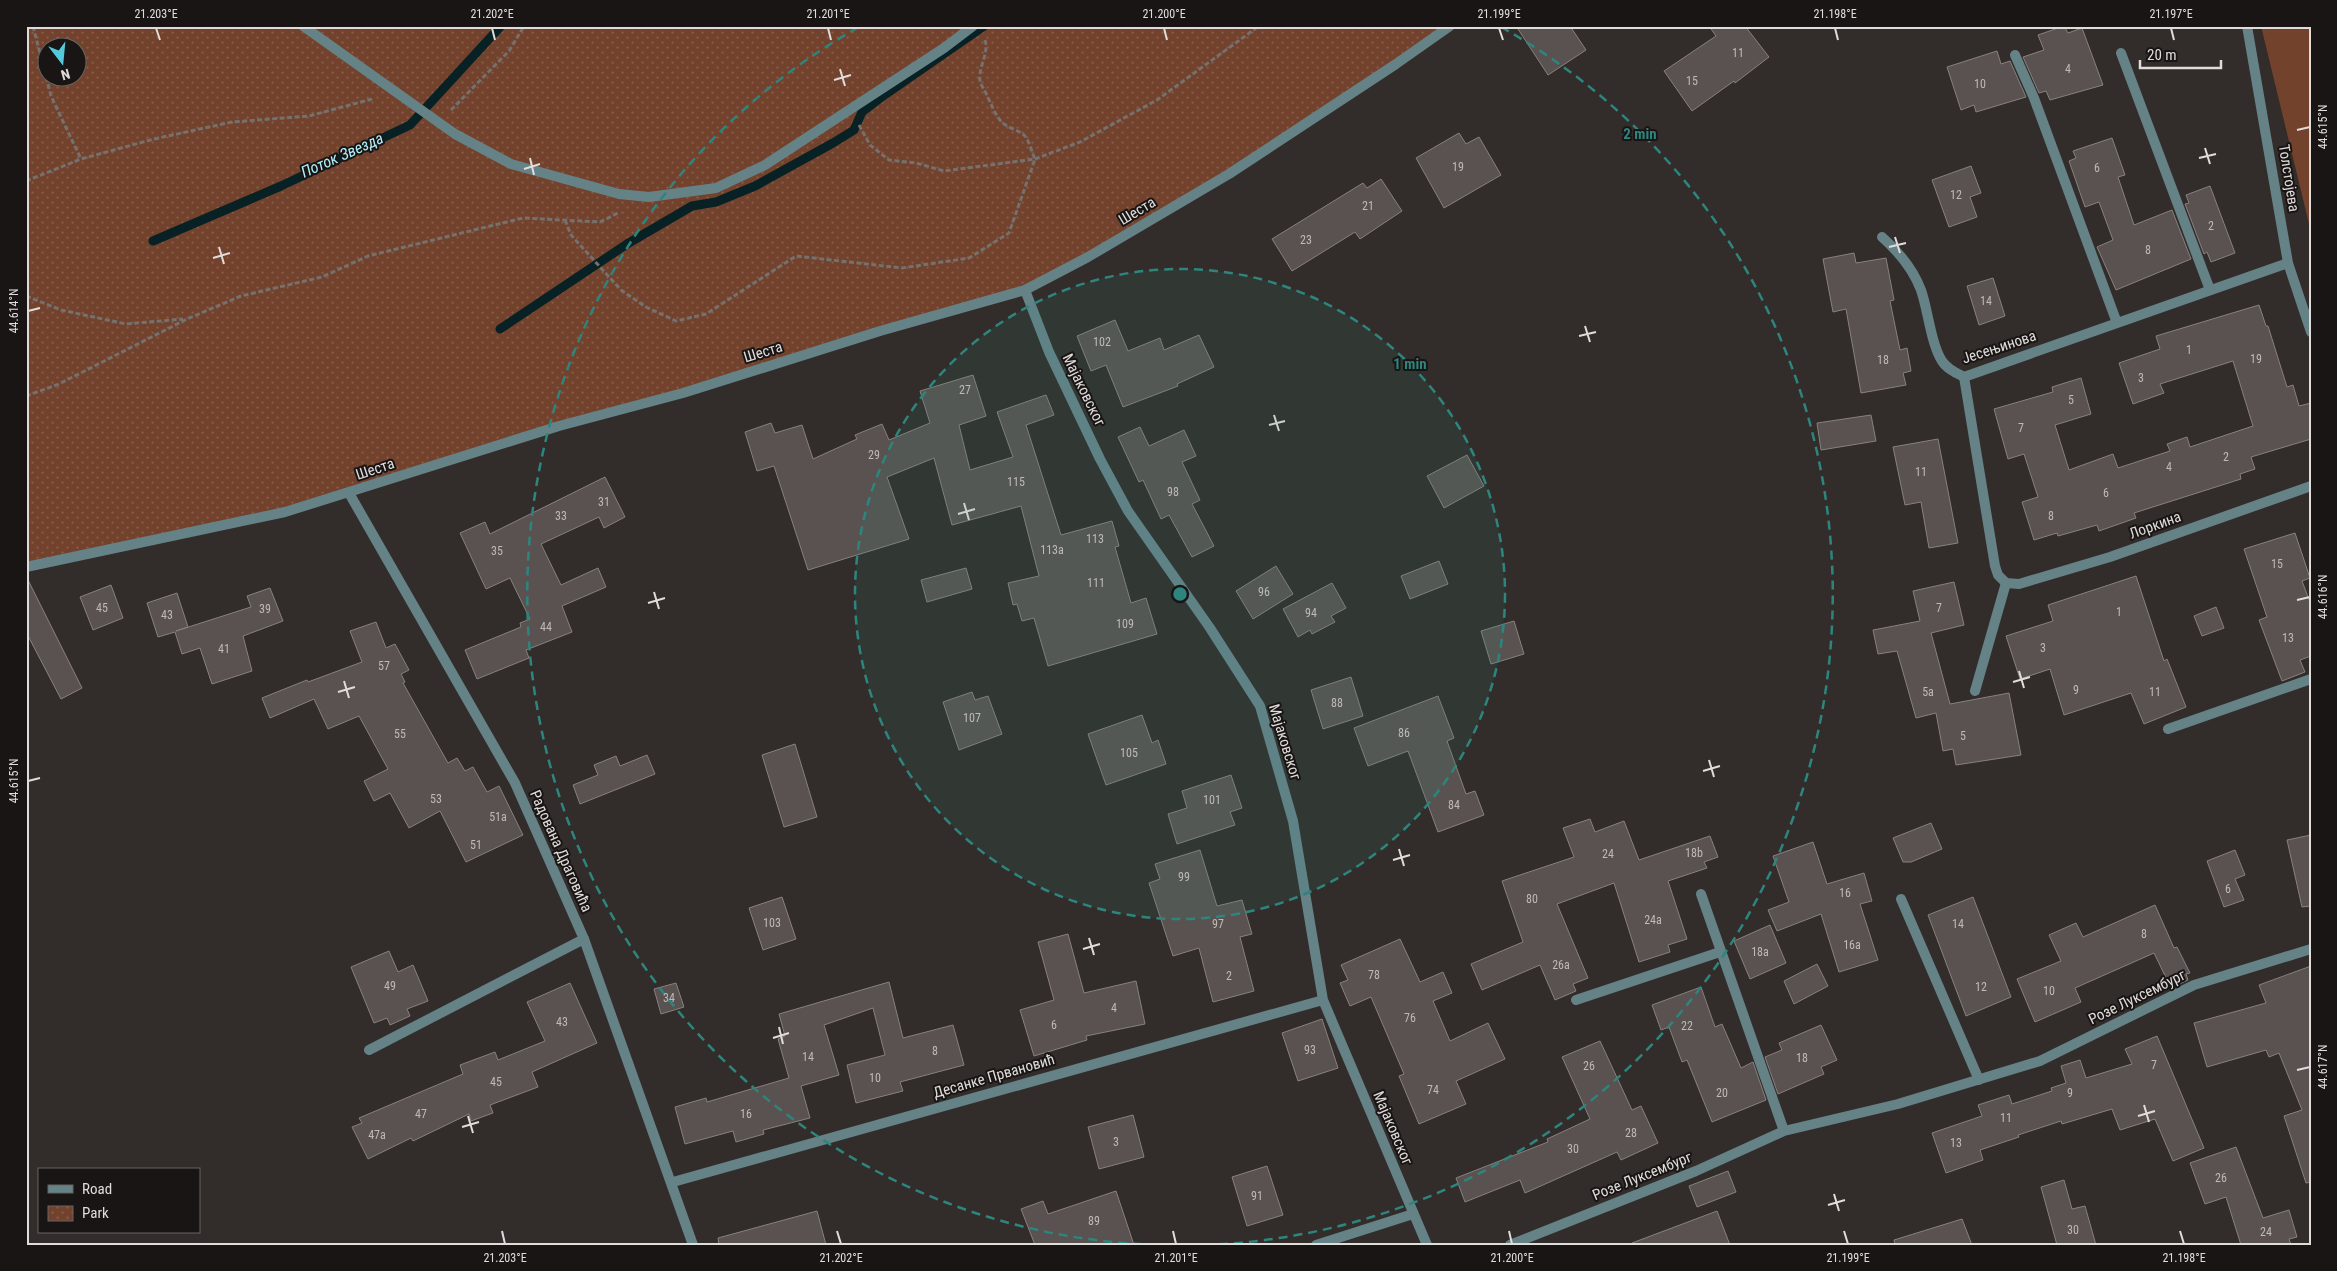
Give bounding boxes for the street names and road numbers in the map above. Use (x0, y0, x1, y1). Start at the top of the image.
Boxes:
street label: Толстојева (2275, 143, 2303, 213)
street label: Шеста (1115, 193, 1159, 229)
street label: Јесењинова (1960, 327, 2038, 367)
street label: Шеста (741, 338, 785, 366)
street label: Мајаковског (1059, 351, 1109, 430)
street label: Шеста (353, 454, 397, 484)
street label: Лоркина (2127, 507, 2183, 543)
street label: Мајаковског (1265, 702, 1305, 782)
street label: Радована Драговића (526, 787, 596, 915)
street label: Розе Луксембург (2086, 966, 2189, 1028)
street label: Десанке Првановић (931, 1050, 1057, 1102)
street label: Мајаковског (1369, 1088, 1417, 1168)
street label: Розе Луксембург (1590, 1148, 1695, 1204)

